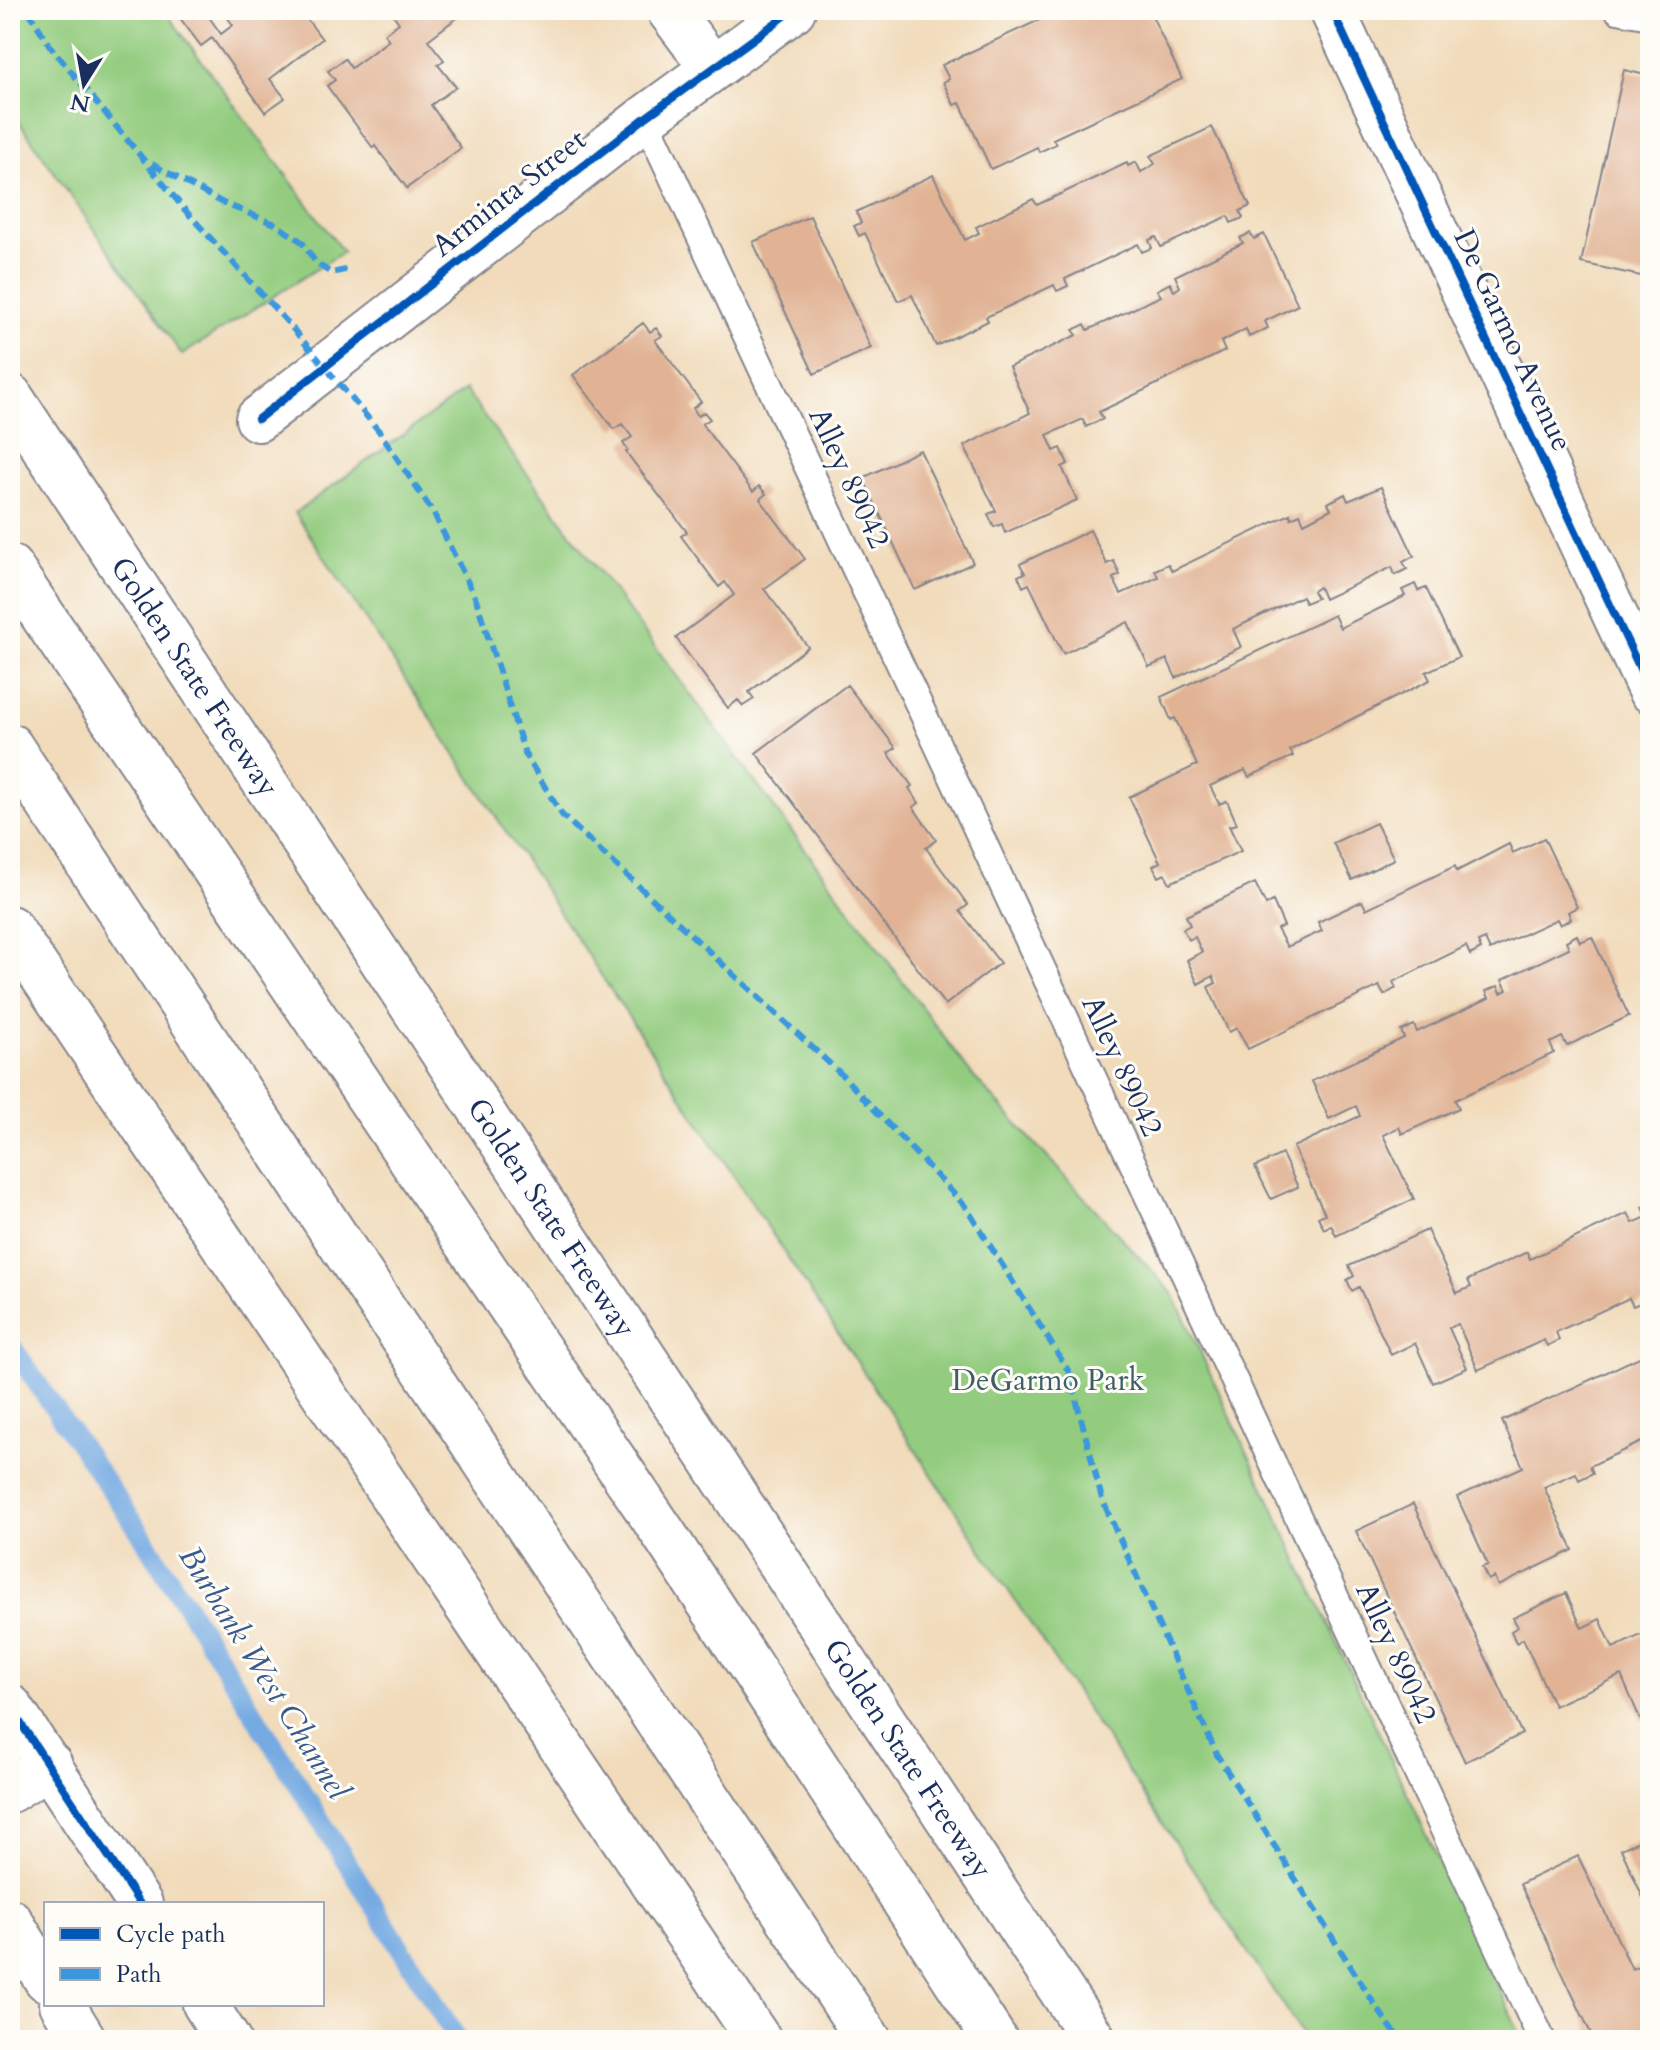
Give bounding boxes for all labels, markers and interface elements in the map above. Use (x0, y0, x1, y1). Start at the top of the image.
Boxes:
north arrow (44, 44, 124, 124)
text: N (68, 86, 93, 119)
street label: Arminta Street (423, 119, 595, 266)
street label: De Garmo Avenue (1444, 222, 1582, 458)
street label: Alley 89042 (799, 401, 899, 555)
street label: Golden State Freeway (101, 549, 289, 804)
street label: Alley 89042 (1072, 989, 1172, 1143)
street label: Golden State Freeway (458, 1090, 646, 1345)
park label: DeGarmo Park (952, 1360, 1145, 1401)
water label: Burbank West Channel (168, 1538, 361, 1809)
street label: Alley 89042 (1346, 1576, 1446, 1730)
street label: Golden State Freeway (814, 1631, 1002, 1886)
legend (44, 1902, 324, 2006)
text: Cycle path (116, 1918, 225, 1951)
text: Path (116, 1958, 161, 1991)

